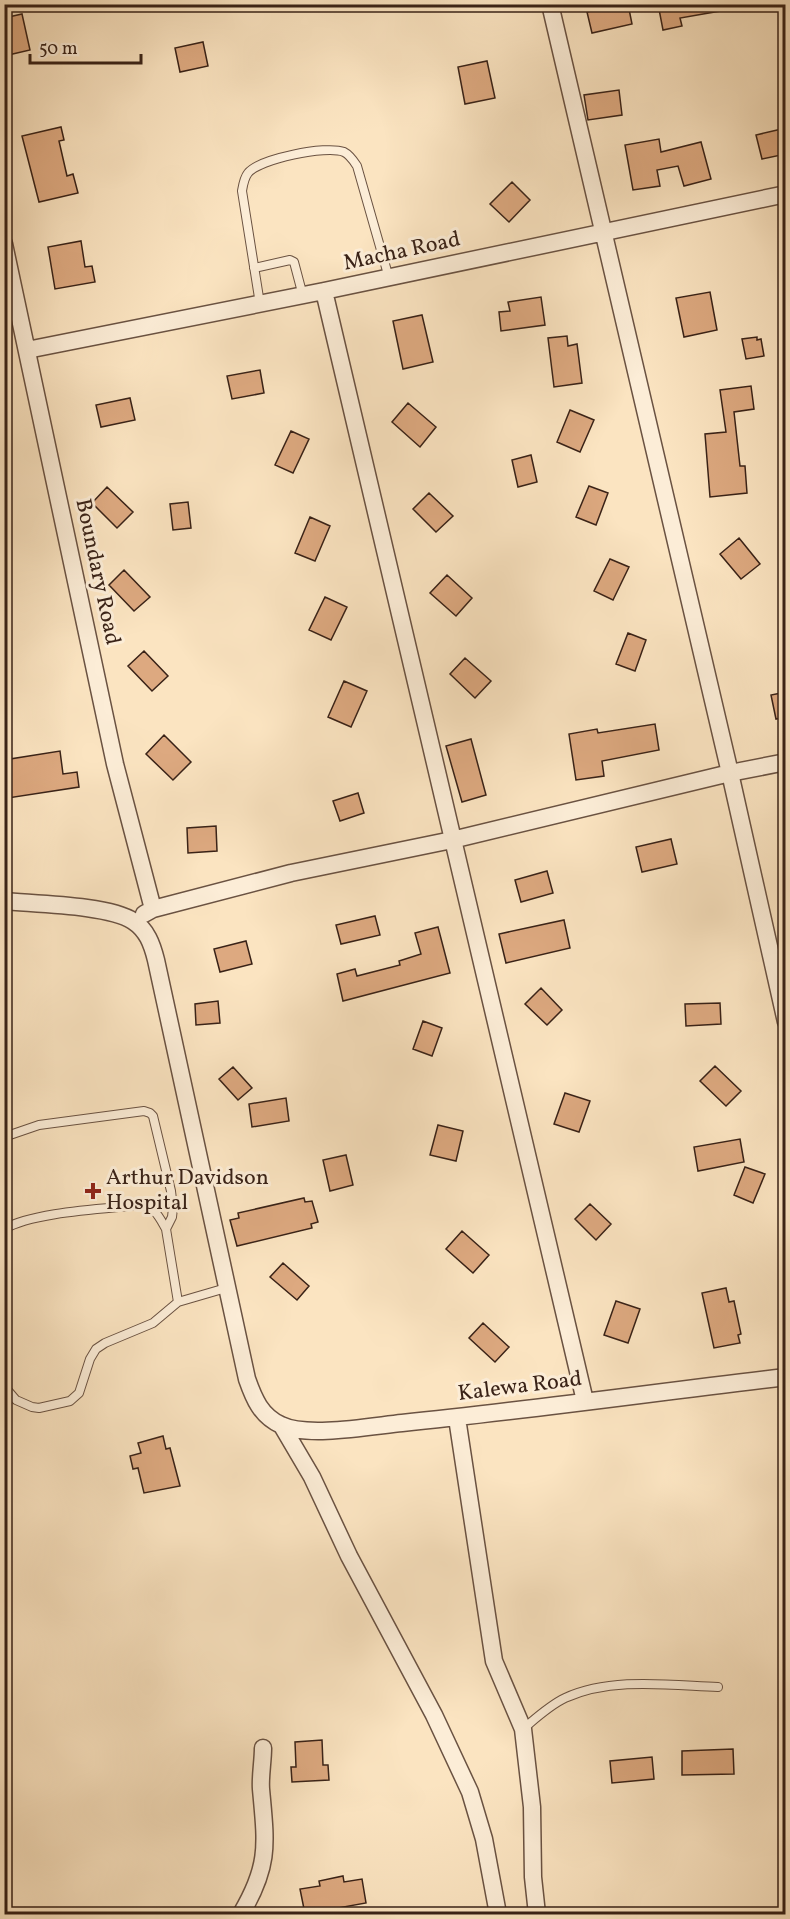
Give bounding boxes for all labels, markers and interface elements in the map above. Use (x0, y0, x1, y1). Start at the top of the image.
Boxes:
scale bar (30, 27, 141, 65)
text: 50 m (39, 37, 78, 62)
street label: Macha Road (341, 224, 463, 280)
street label: Boundary Road (66, 496, 128, 648)
place label: Arthur Davidson Hospital (106, 1163, 269, 1219)
marker: Arthur Davidson Hospital (84, 1182, 102, 1200)
street label: Kalewa Road (456, 1364, 584, 1410)

